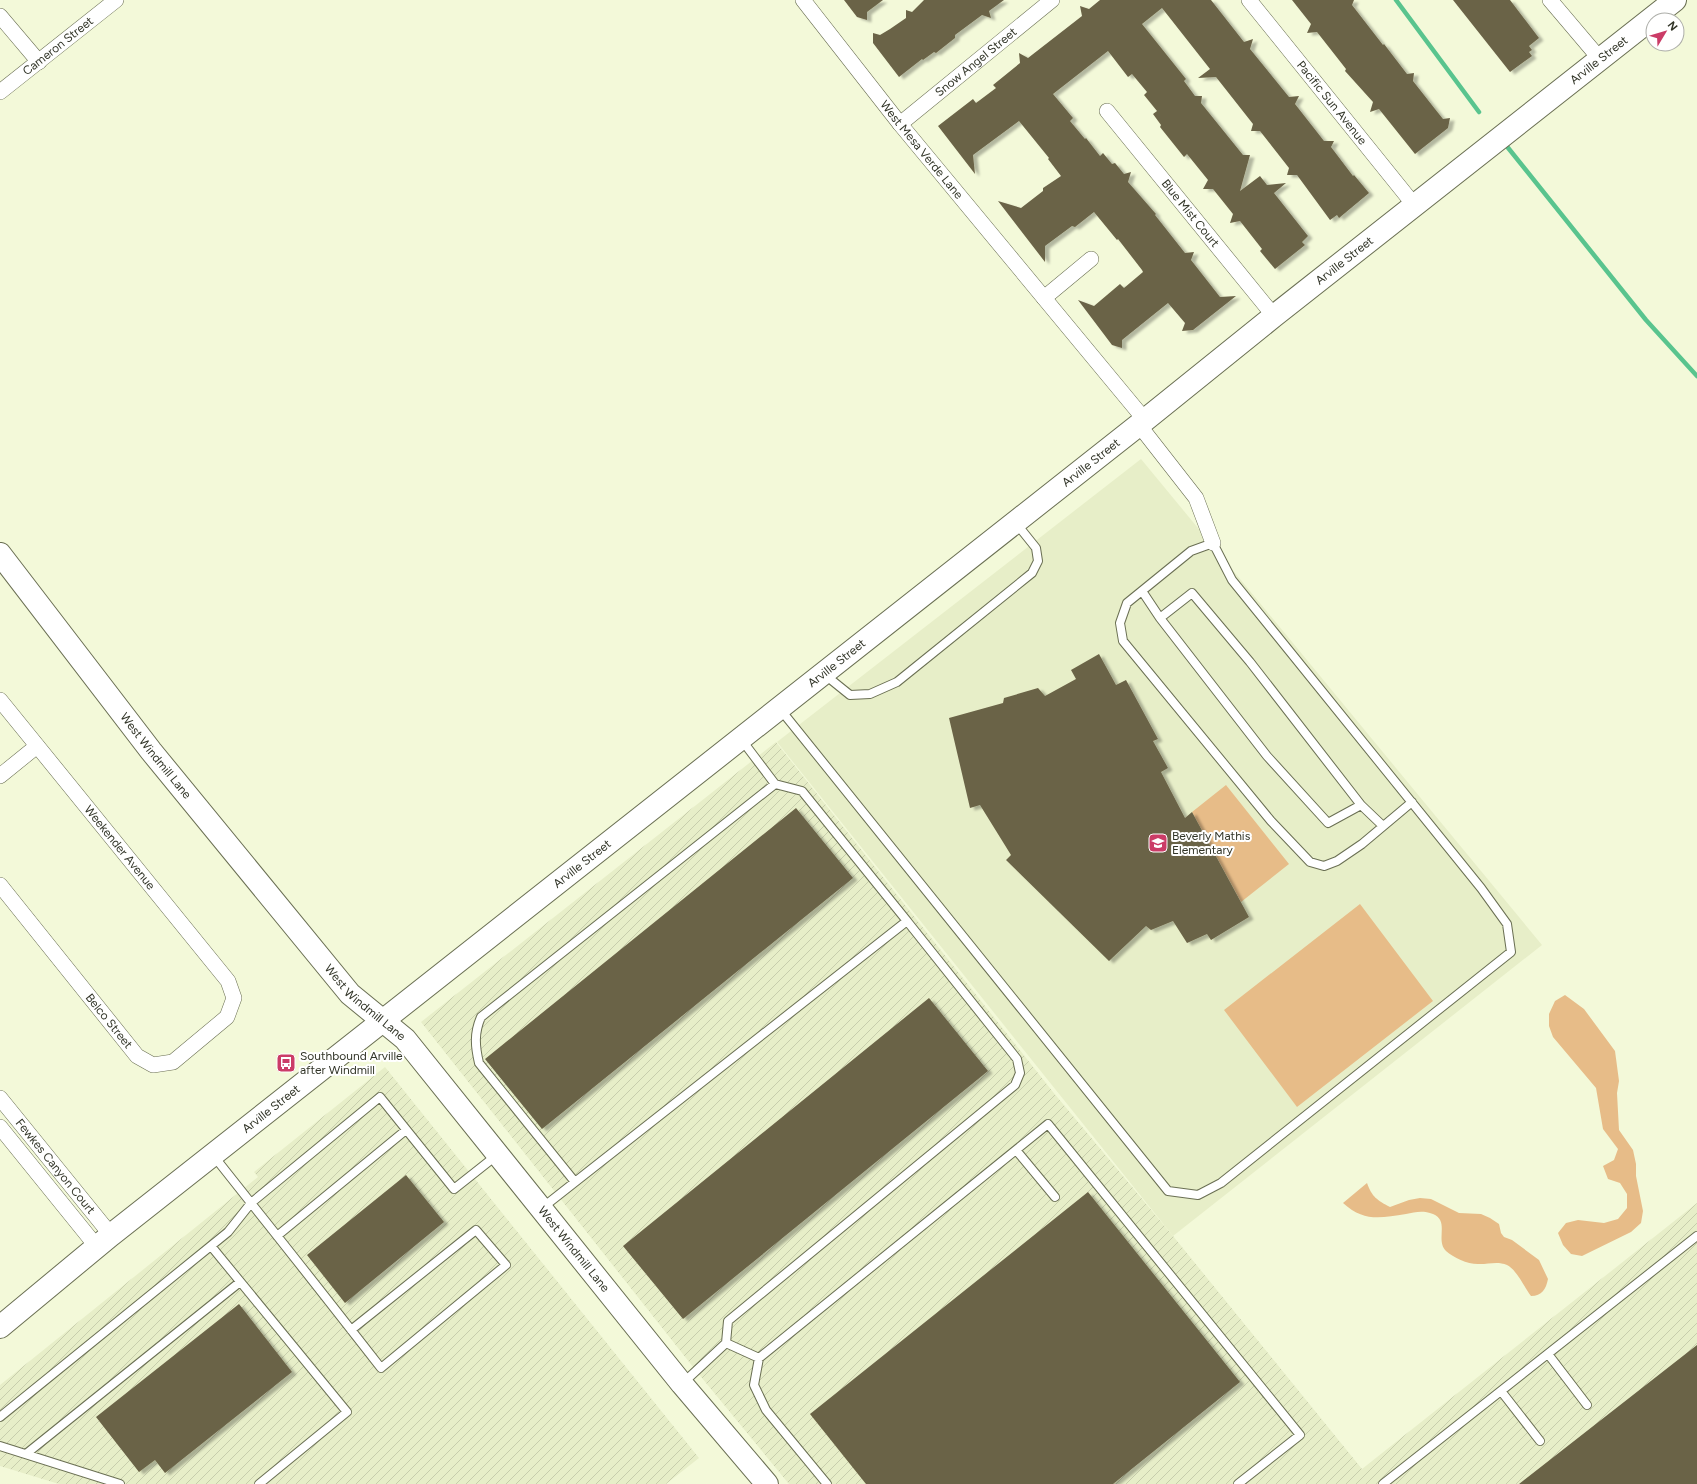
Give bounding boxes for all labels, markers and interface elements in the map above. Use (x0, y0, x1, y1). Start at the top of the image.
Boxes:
north arrow (1645, 12, 1685, 52)
street label: Cameron Street (20, 14, 96, 78)
text: N (1665, 19, 1680, 34)
street label: Snow Angel Street (932, 24, 1020, 99)
street label: Arville Street (1567, 33, 1631, 87)
street label: Pacific Sun Avenue (1294, 58, 1370, 148)
street label: West Mesa Verde Lane (877, 98, 966, 202)
street label: Blue Mist Court (1159, 177, 1222, 250)
street label: Arville Street (1313, 233, 1376, 288)
street label: Arville Street (1059, 435, 1123, 490)
street label: Arville Street (805, 636, 869, 690)
street label: West Windmill Lane (117, 710, 194, 802)
street label: Weekender Avenue (81, 803, 158, 893)
place label: Beverly Mathis Elementary (1172, 829, 1251, 857)
school or university icon: Beverly Mathis Elementary (1147, 832, 1169, 854)
street label: Arville Street (550, 836, 614, 891)
street label: West Windmill Lane (322, 962, 409, 1044)
street label: Belco Street (83, 991, 136, 1052)
place label: Southbound Arville after Windmill (300, 1049, 403, 1077)
bus stop icon: Southbound Arville after Windmill (275, 1052, 297, 1074)
street label: Arville Street (239, 1081, 303, 1136)
street label: Fewkes Canyon Court (13, 1116, 98, 1217)
street label: West Windmill Lane (535, 1204, 613, 1295)

